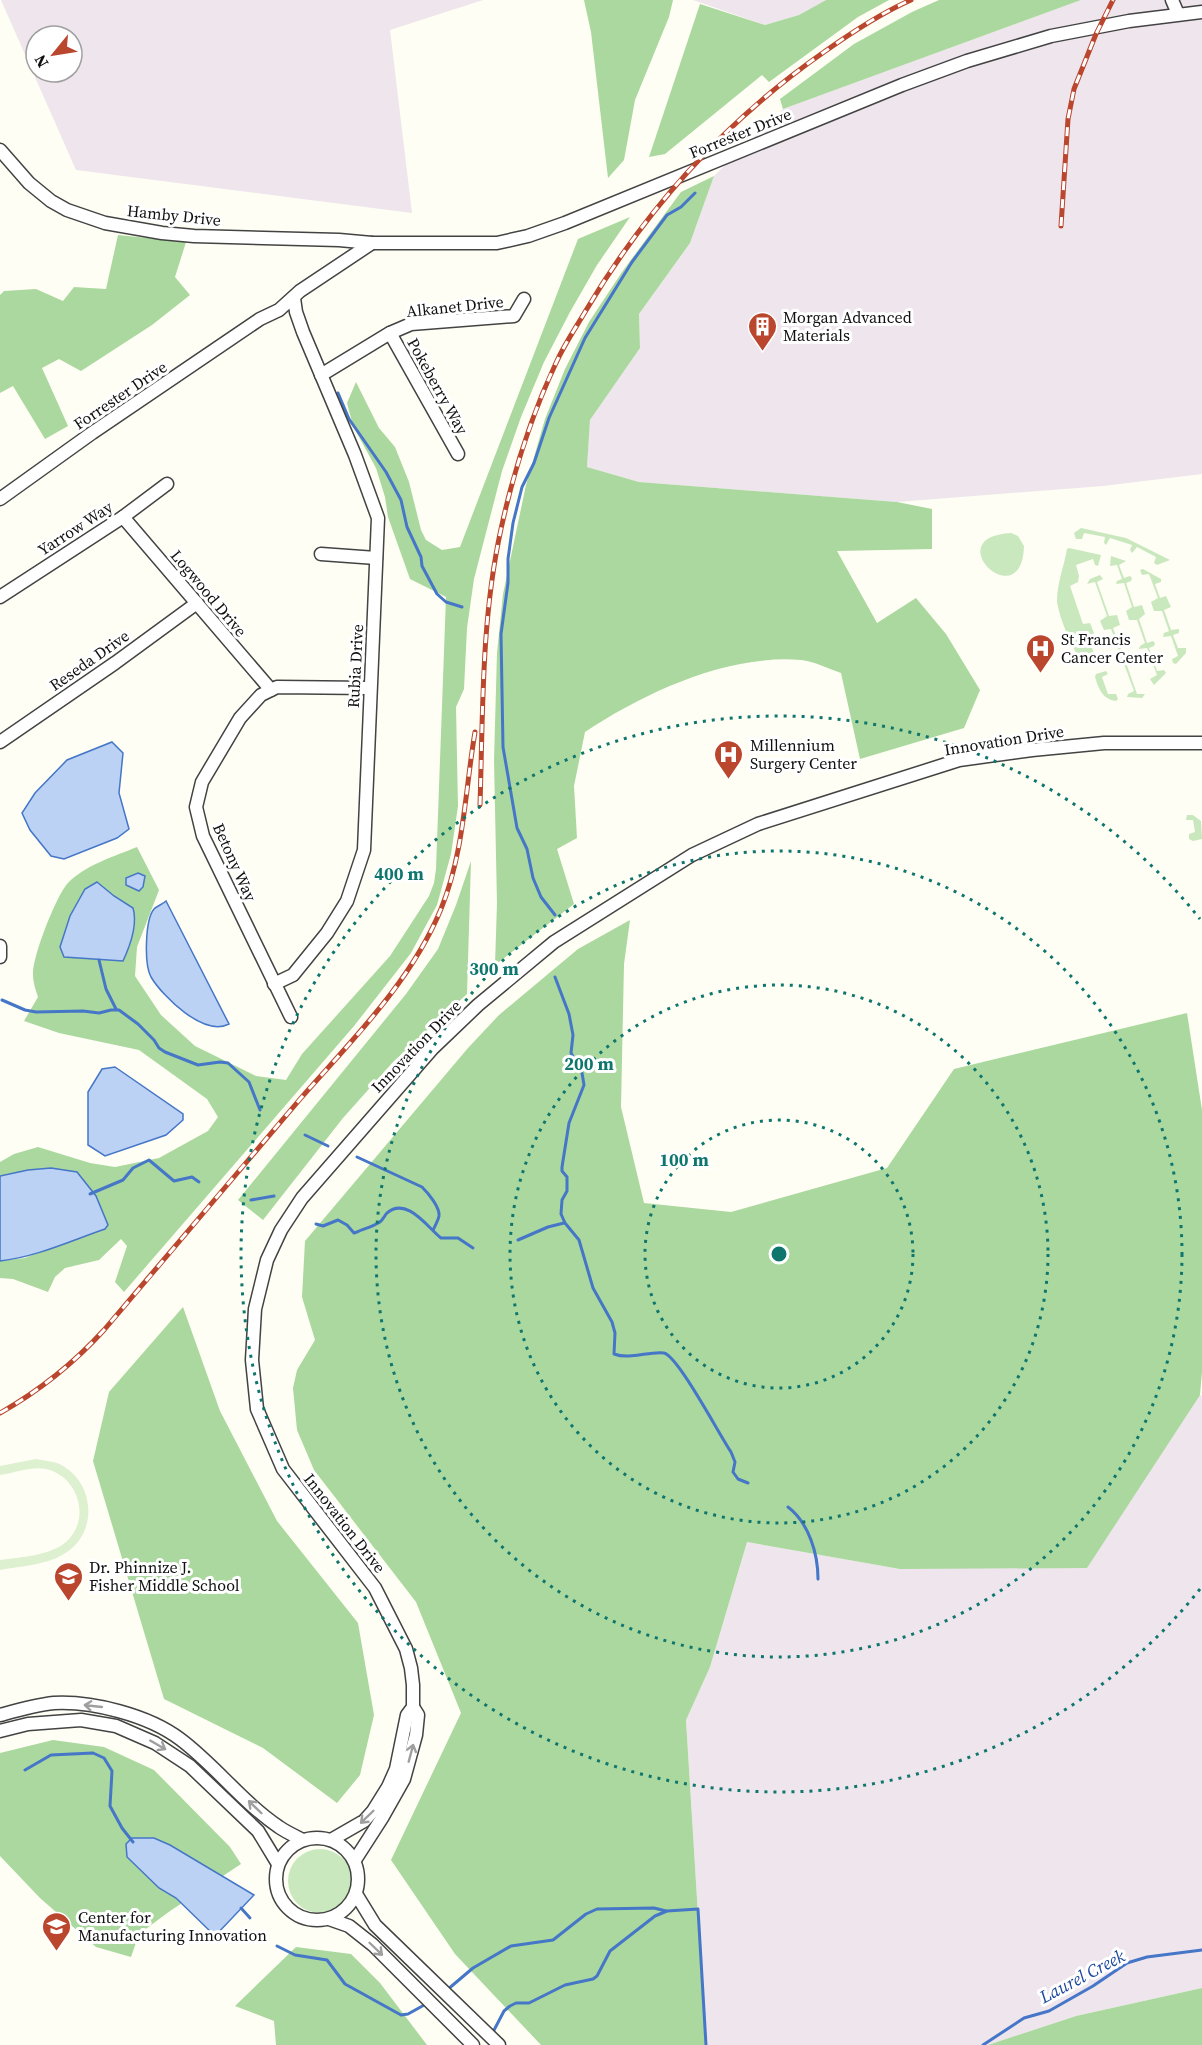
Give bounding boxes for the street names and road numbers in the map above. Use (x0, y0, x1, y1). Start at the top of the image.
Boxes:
street label: Forrester Drive (686, 103, 794, 163)
street label: Hamby Drive (126, 199, 222, 231)
street label: Alkanet Drive (405, 290, 505, 322)
street label: Pokeberry Way (402, 334, 474, 439)
street label: Forrester Drive (69, 356, 171, 434)
street label: Yarrow Way (33, 495, 117, 560)
street label: Logwood Drive (166, 545, 252, 641)
street label: Rubia Drive (342, 623, 368, 709)
street label: Reseda Drive (45, 624, 133, 696)
street label: Innovation Drive (943, 720, 1065, 760)
street label: Betony Way (208, 819, 262, 905)
street label: Innovation Drive (366, 995, 466, 1097)
street label: Innovation Drive (299, 1469, 391, 1577)

